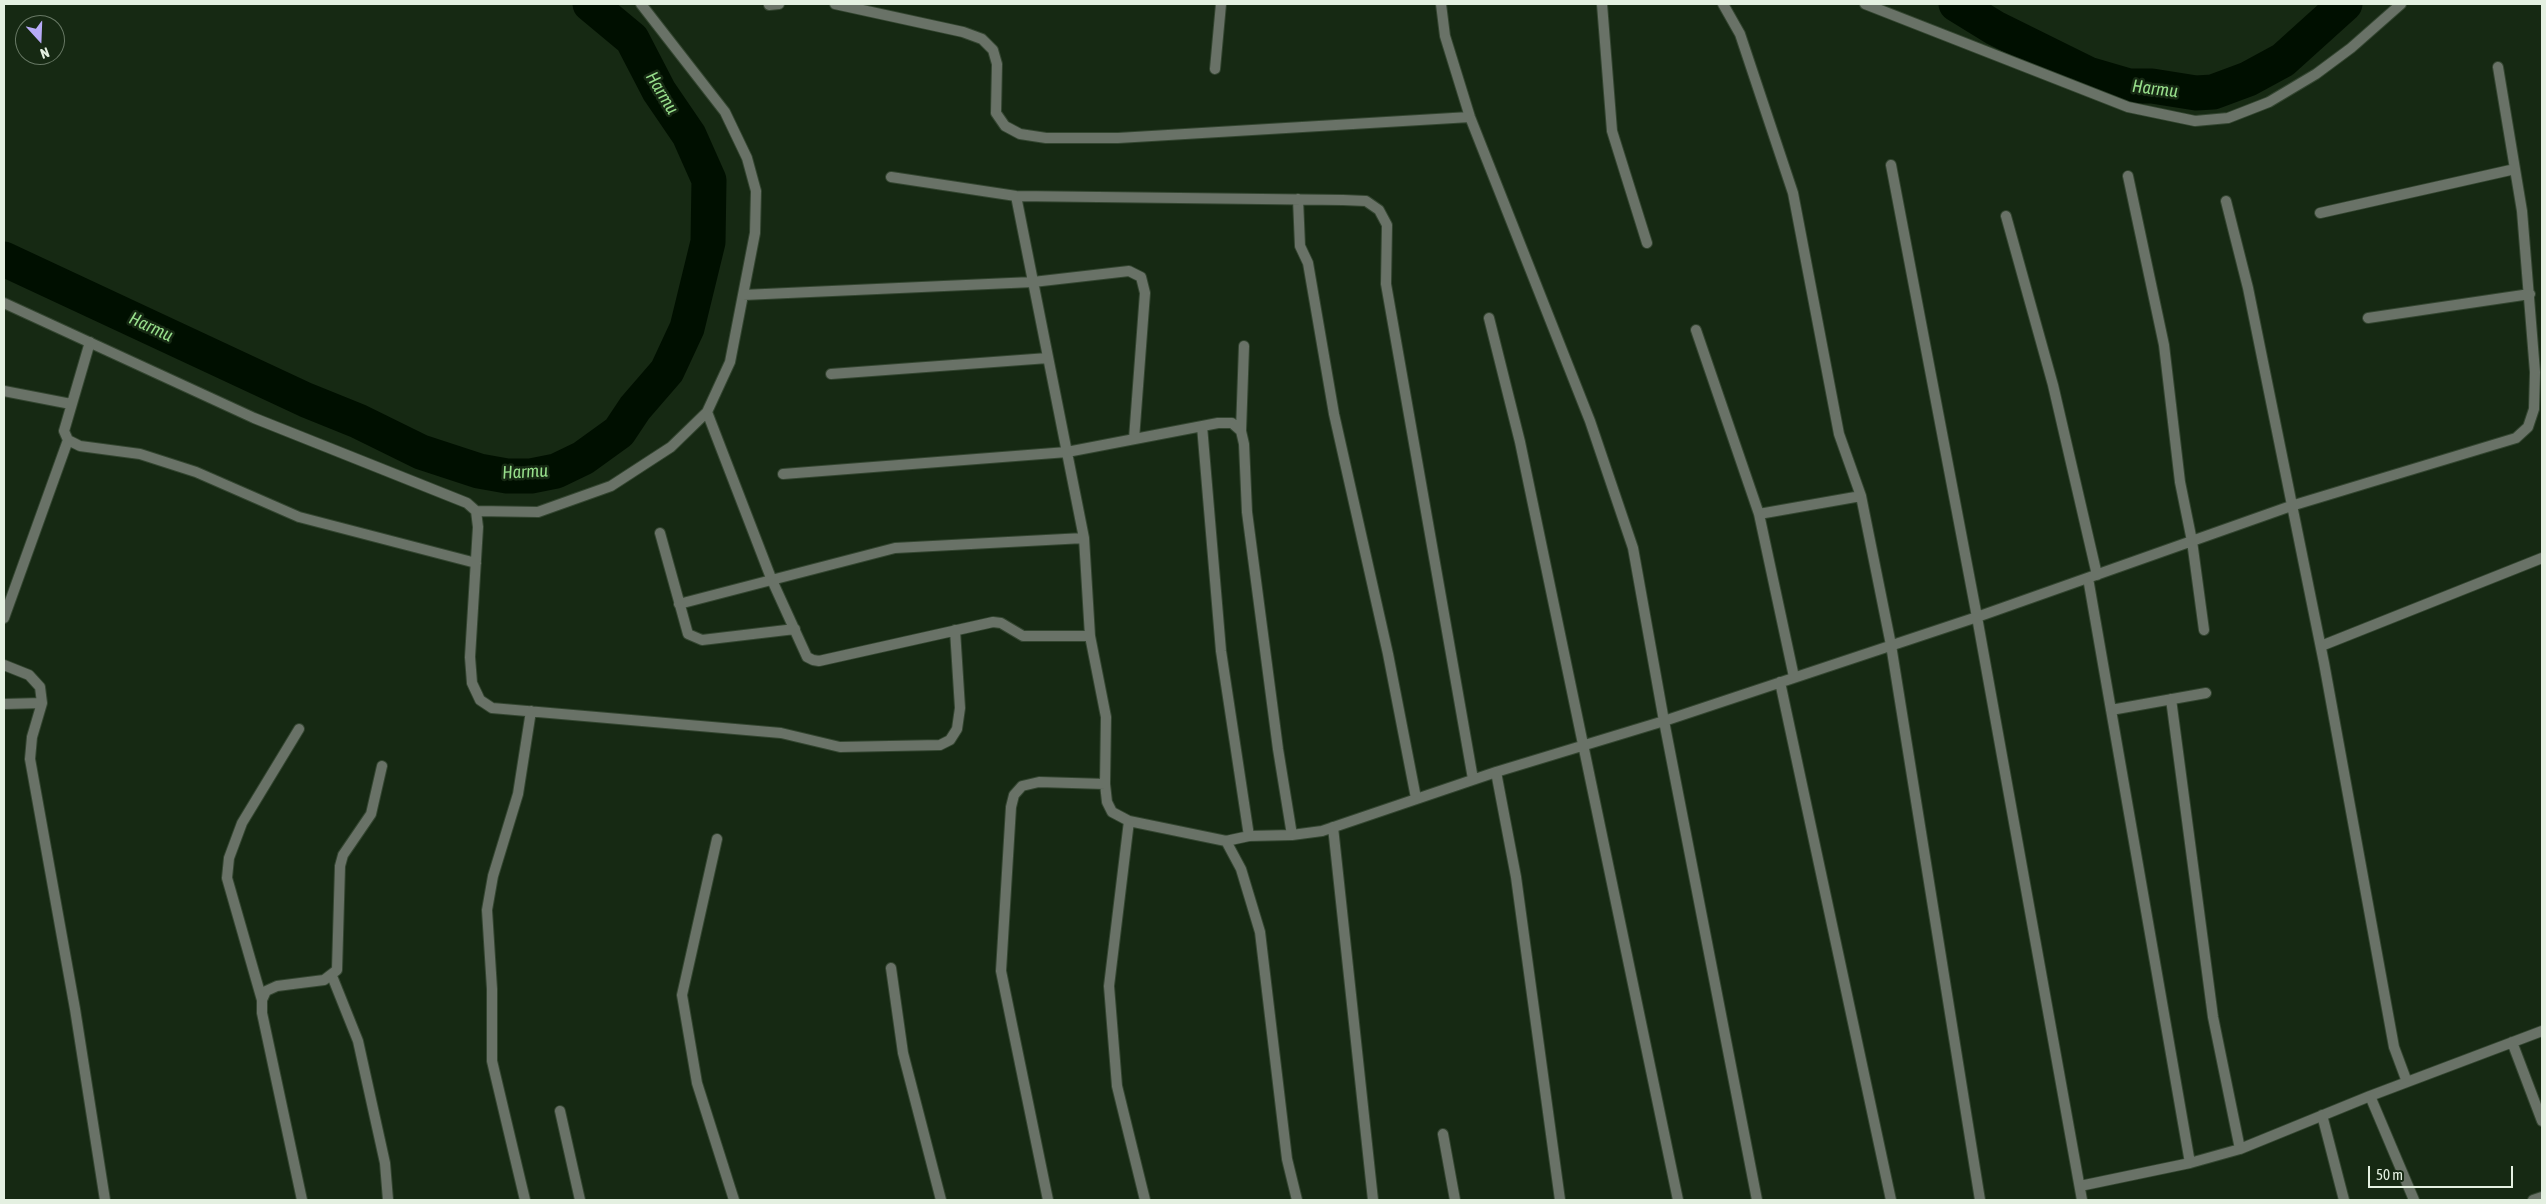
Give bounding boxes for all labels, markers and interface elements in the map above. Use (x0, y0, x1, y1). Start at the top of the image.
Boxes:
north arrow (15, 15, 65, 65)
text: N (38, 44, 51, 62)
water label: Harmu (641, 68, 683, 118)
water label: Harmu (2131, 75, 2179, 103)
water label: Harmu (126, 308, 176, 346)
water label: Harmu (502, 460, 548, 484)
scale bar (2371, 1156, 2516, 1188)
text: 50 m (2376, 1166, 2403, 1183)

